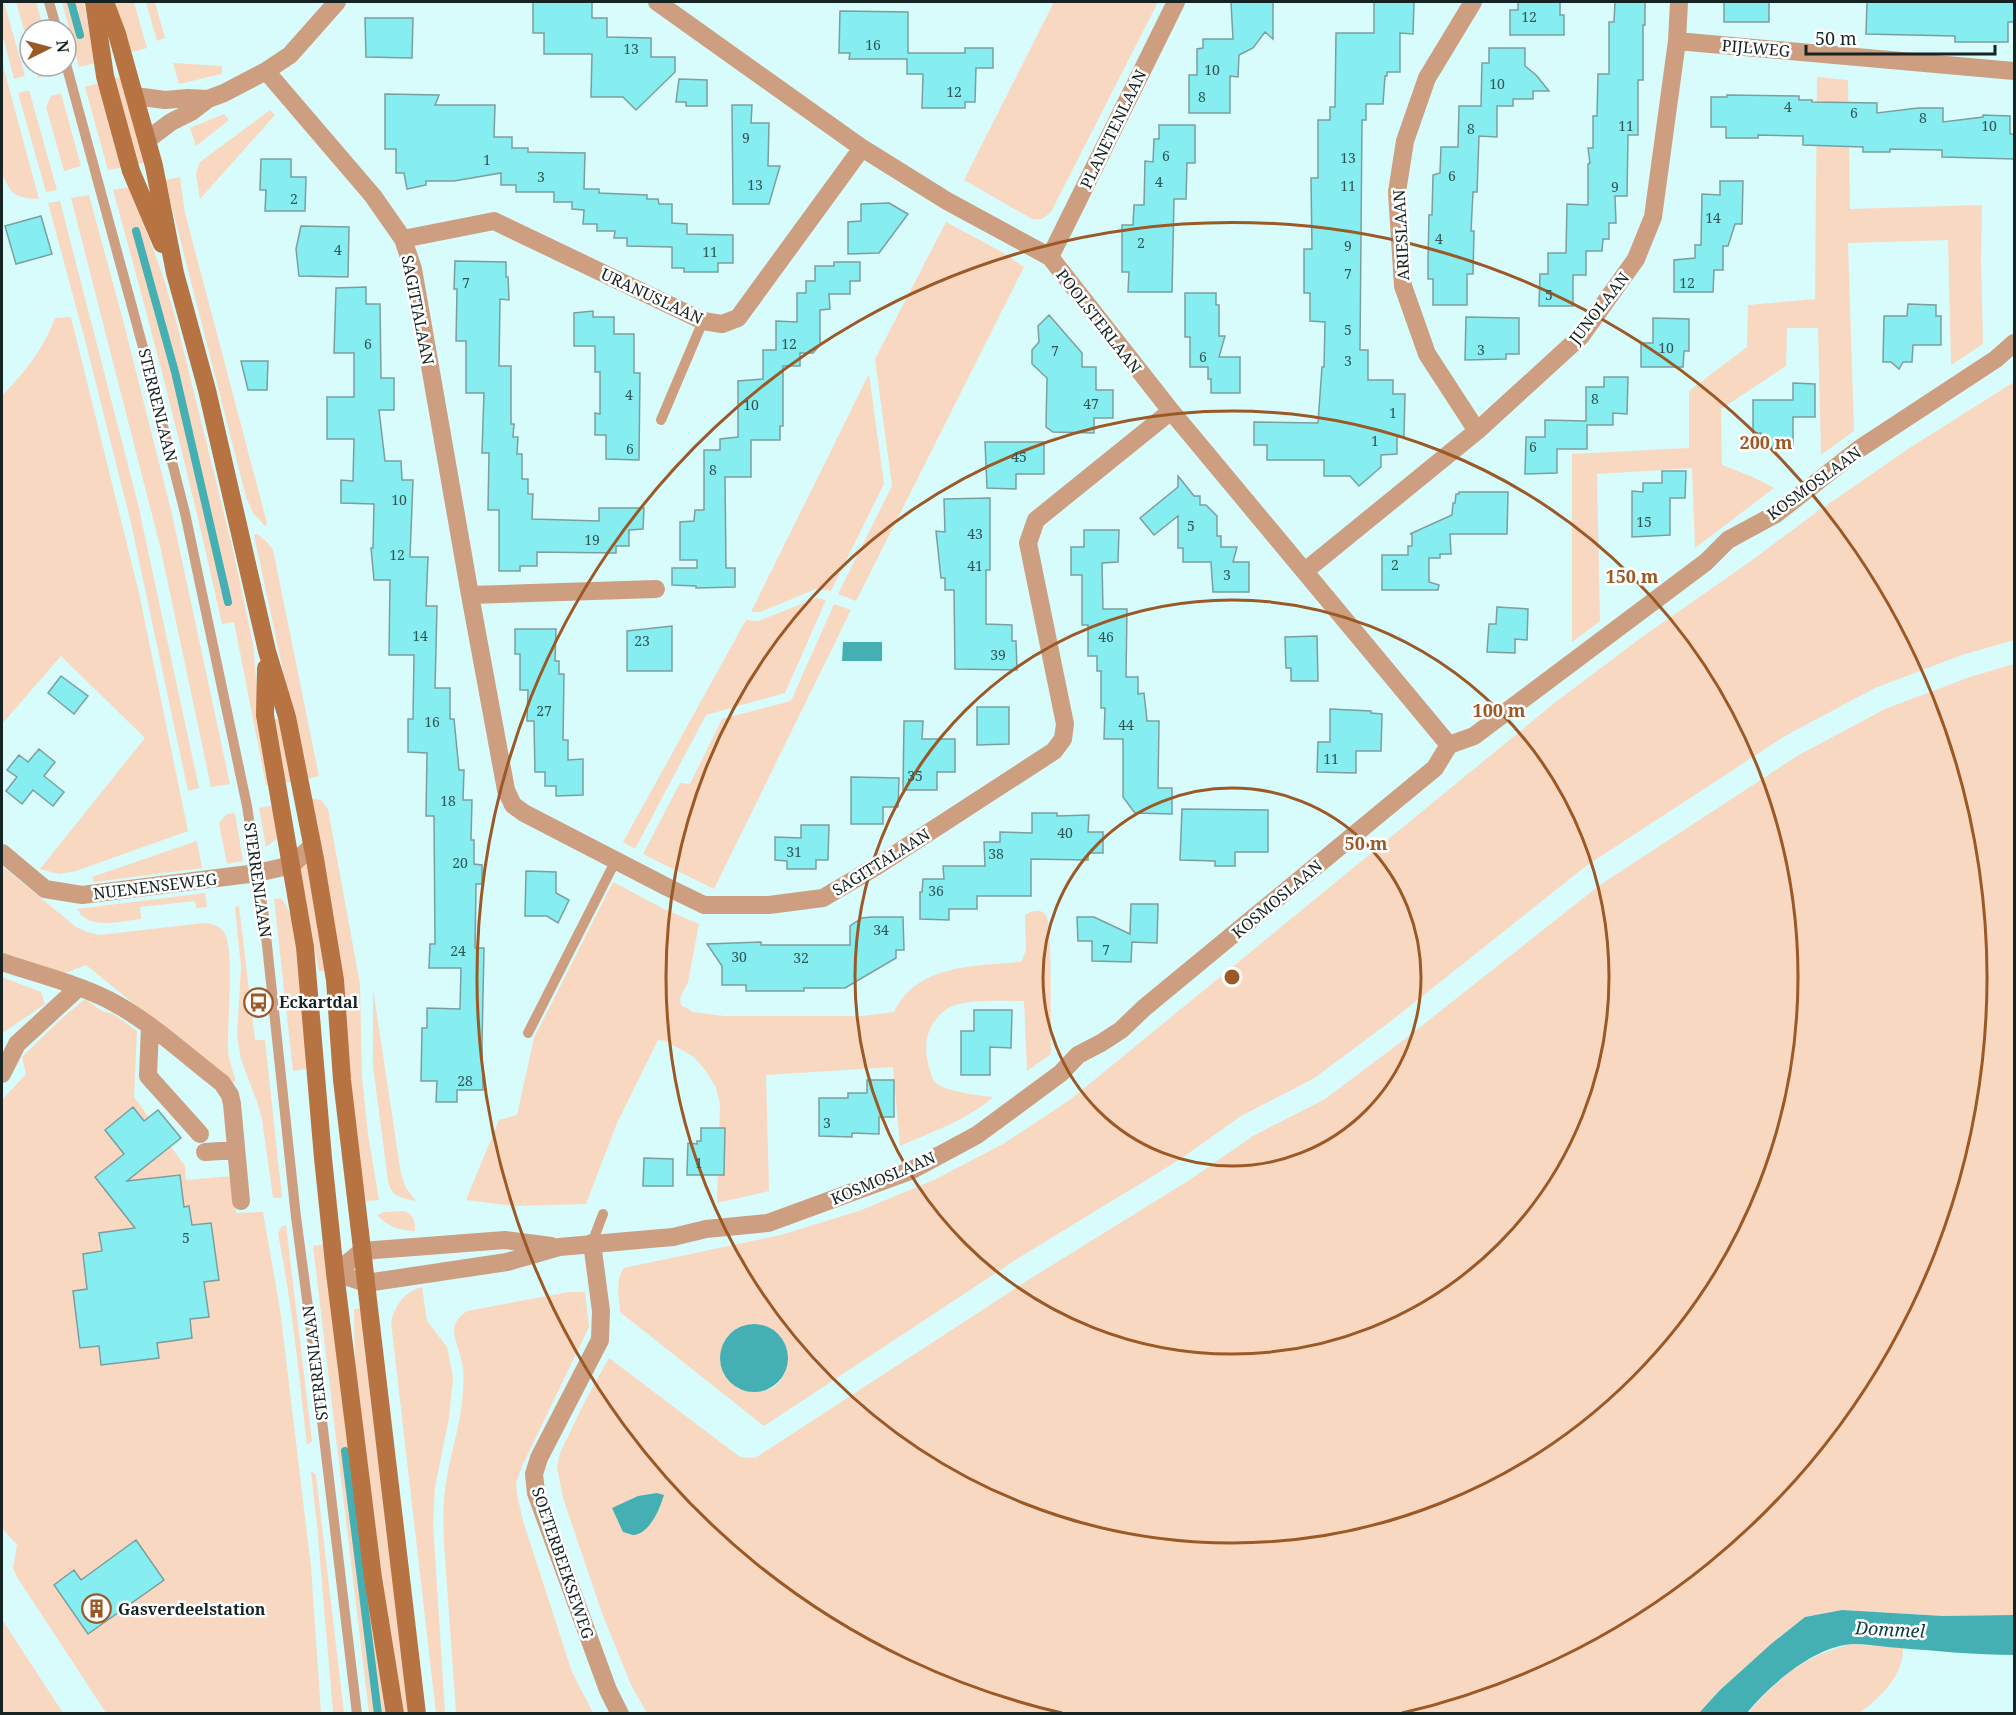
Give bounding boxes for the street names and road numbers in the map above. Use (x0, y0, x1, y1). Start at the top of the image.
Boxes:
street label: PIJLWEG (1721, 34, 1792, 62)
street label: PLANETENLAAN (1075, 66, 1151, 192)
street label: ARIESLAAN (1388, 189, 1414, 281)
street label: SAGITTALAAN (397, 253, 439, 367)
street label: URANUSLAAN (597, 263, 707, 329)
street label: POOLSTERLAAN (1051, 264, 1147, 378)
street label: JUNOLAAN (1563, 267, 1634, 349)
street label: STERRENLAAN (133, 346, 183, 464)
street label: KOSMOSLAAN (1762, 441, 1866, 525)
street label: STERRENLAAN (239, 821, 277, 939)
street label: SAGITTALAAN (828, 823, 934, 901)
street label: KOSMOSLAAN (1227, 855, 1327, 943)
street label: NUENENSEWEG (92, 867, 219, 905)
street label: KOSMOSLAAN (827, 1146, 939, 1210)
street label: STERRENLAAN (297, 1304, 333, 1422)
street label: SOETERBEEKSEWEG (527, 1484, 599, 1642)

